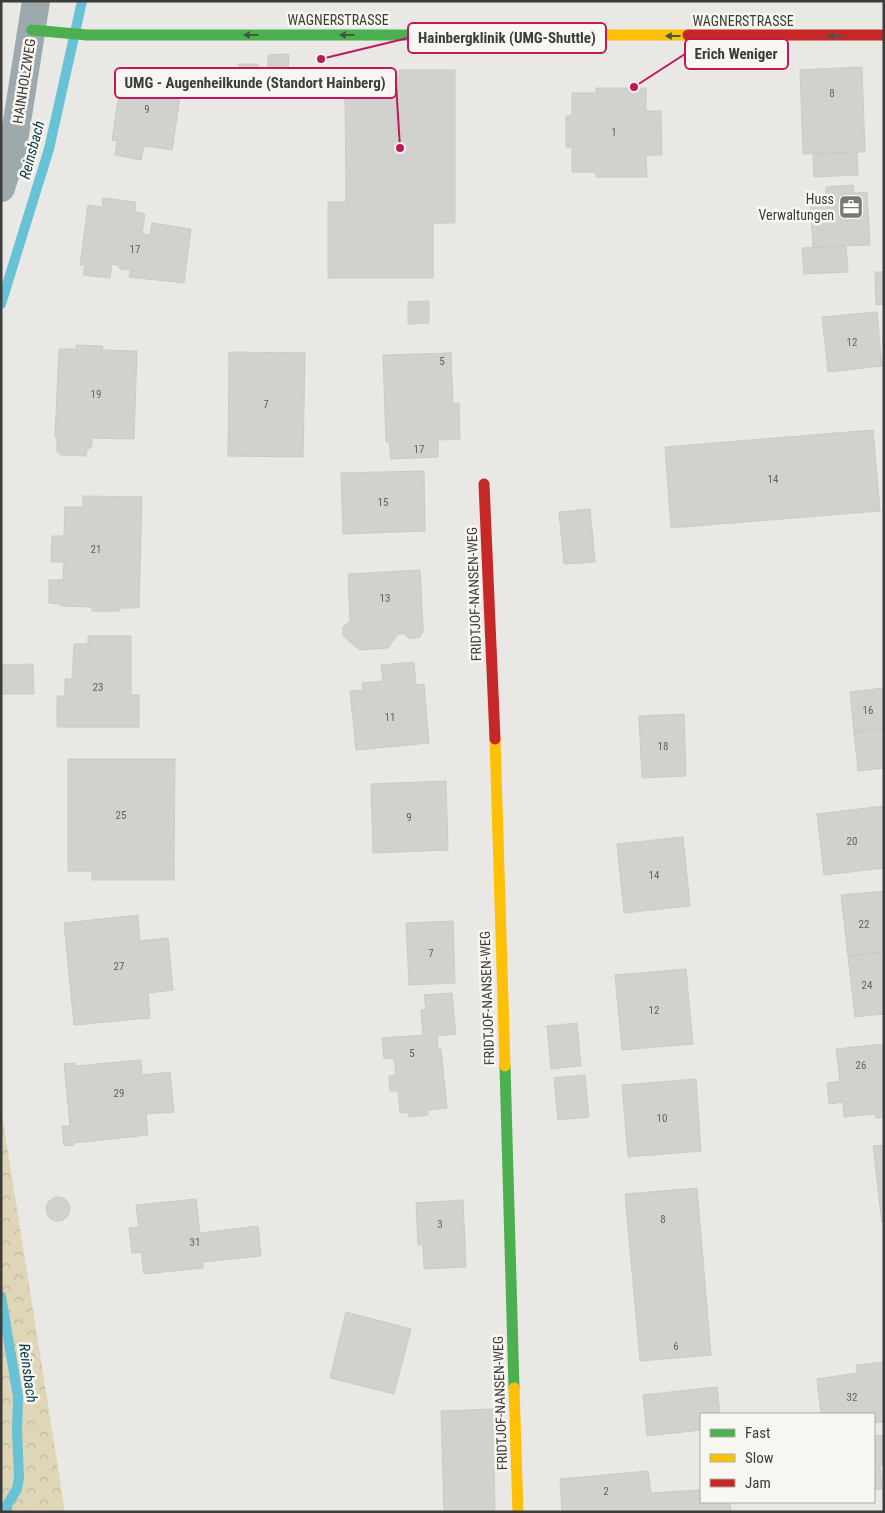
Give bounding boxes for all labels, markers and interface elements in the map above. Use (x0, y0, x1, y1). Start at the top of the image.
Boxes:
street label: WAGNERSTRASSE (287, 12, 389, 28)
street label: WAGNERSTRASSE (692, 13, 794, 29)
callout: Hainbergklinik (UMG-Shuttle) (408, 23, 606, 53)
text: Hainbergklinik (UMG-Shuttle) (418, 29, 596, 47)
one-way arrow (243, 31, 259, 39)
one-way arrow (338, 31, 354, 39)
one-way arrow (664, 32, 680, 40)
one-way arrow (827, 32, 843, 40)
street label: HAINHOLZWEG (9, 37, 39, 125)
callout: Erich Weniger (685, 39, 788, 69)
text: Erich Weniger (695, 45, 777, 63)
callout: UMG - Augenheilkunde (Standort Hainberg) (115, 68, 396, 98)
text: UMG - Augenheilkunde (Standort Hainberg) (124, 74, 386, 92)
house number: 8 (829, 87, 835, 100)
house number: 9 (144, 103, 150, 116)
water label: Reinsbach (16, 119, 48, 181)
house number: 1 (611, 126, 617, 139)
place label: Huss Verwaltungen (759, 191, 834, 223)
office icon: Huss Verwaltungen (838, 194, 864, 220)
house number: 17 (130, 243, 140, 256)
house number: 12 (847, 336, 857, 349)
house number: 5 (439, 355, 445, 368)
house number: 19 (91, 388, 101, 401)
house number: 7 (263, 398, 269, 411)
house number: 17 (414, 443, 424, 456)
house number: 14 (768, 473, 779, 486)
house number: 15 (378, 496, 388, 509)
street label: FRIDTJOF-NANSEN-WEG (464, 527, 484, 661)
house number: 21 (91, 543, 101, 556)
house number: 13 (380, 592, 390, 605)
house number: 23 (93, 681, 103, 694)
house number: 16 (863, 704, 873, 717)
house number: 11 (385, 711, 395, 724)
house number: 18 (658, 740, 668, 753)
house number: 25 (116, 809, 126, 822)
house number: 9 (406, 811, 412, 824)
house number: 20 (847, 835, 857, 848)
house number: 14 (649, 869, 660, 882)
house number: 22 (859, 918, 869, 931)
street label: FRIDTJOF-NANSEN-WEG (477, 931, 497, 1065)
house number: 7 (428, 947, 434, 960)
house number: 27 (114, 960, 124, 973)
house number: 24 (862, 979, 873, 992)
house number: 12 (649, 1004, 659, 1017)
house number: 5 (409, 1047, 415, 1060)
house number: 26 (856, 1059, 866, 1072)
house number: 29 (114, 1087, 124, 1100)
house number: 10 (657, 1112, 667, 1125)
house number: 8 (660, 1213, 666, 1226)
house number: 3 (437, 1218, 443, 1231)
house number: 31 (190, 1236, 200, 1249)
street label: FRIDTJOF-NANSEN-WEG (490, 1336, 510, 1470)
house number: 6 (673, 1340, 679, 1353)
water label: Reinsbach (15, 1342, 41, 1404)
house number: 32 (847, 1391, 857, 1404)
legend (700, 1413, 875, 1503)
text: Fast (745, 1424, 770, 1442)
text: Slow (745, 1449, 774, 1467)
text: Jam (745, 1474, 771, 1492)
house number: 2 (603, 1485, 609, 1498)

